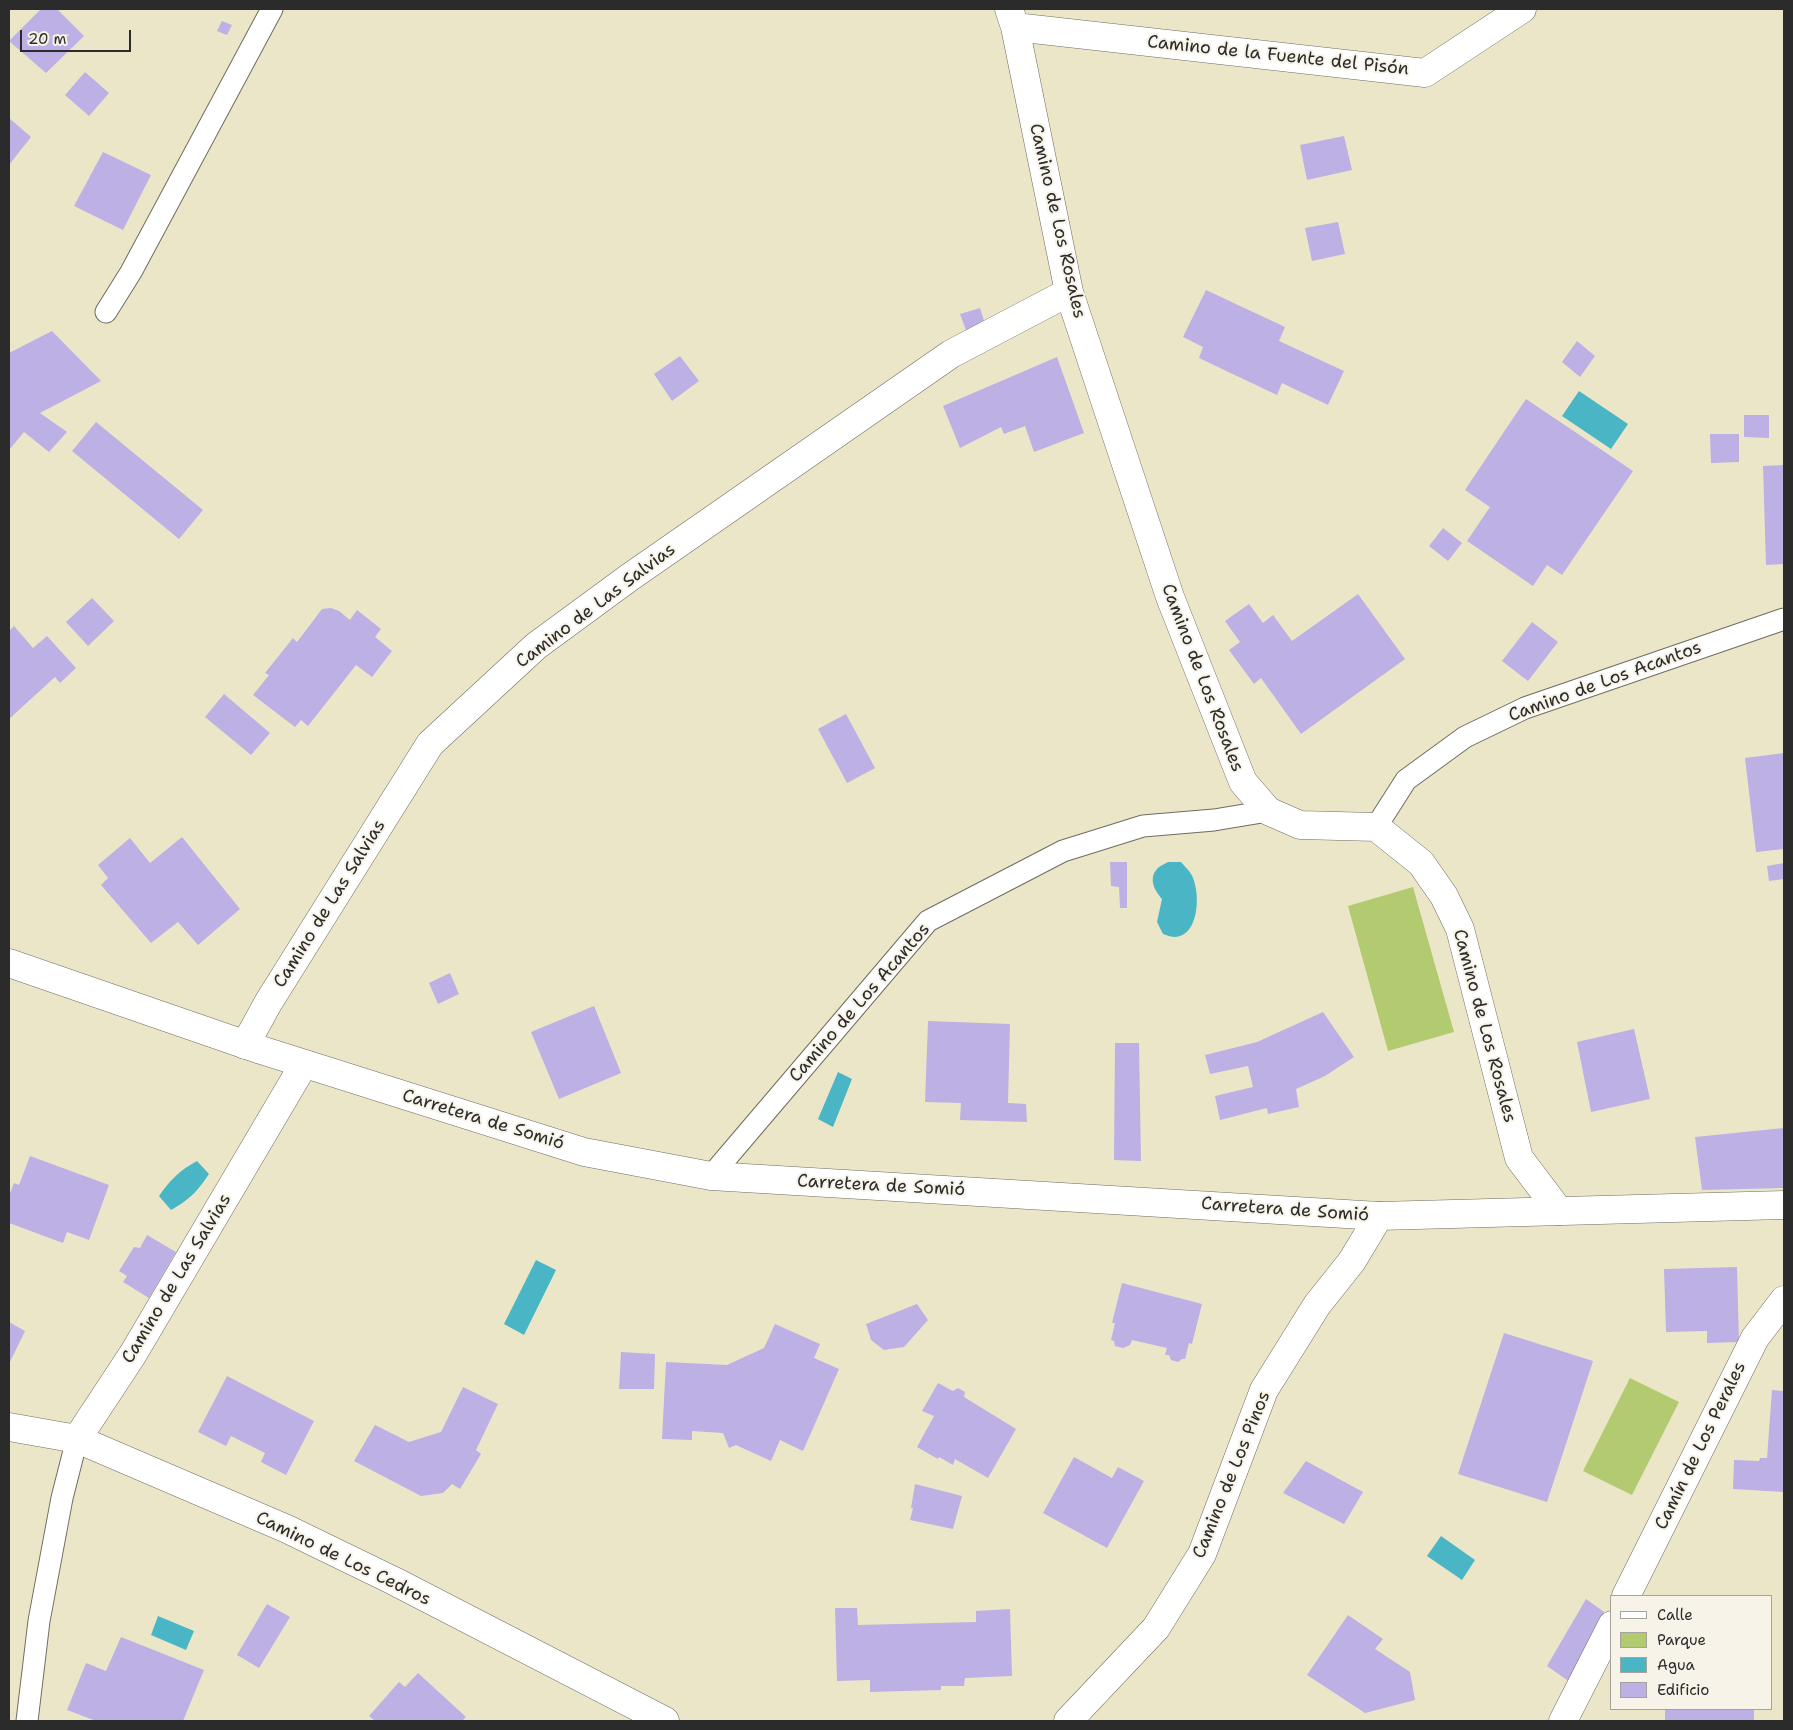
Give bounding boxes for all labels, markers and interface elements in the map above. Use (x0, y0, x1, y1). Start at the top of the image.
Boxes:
scale bar (22, 20, 134, 52)
text: 20 m (28, 29, 67, 49)
street label: Camino de la Fuente del Pisón (1146, 32, 1410, 80)
street label: Camino de Los Rosales (1024, 121, 1090, 321)
street label: Camino de Las Salvias (512, 539, 680, 673)
street label: Camino de Los Rosales (1156, 581, 1248, 775)
street label: Camino de Los Acantos (1506, 637, 1704, 727)
street label: Camino de Las Salvias (269, 816, 391, 992)
street label: Camino de Los Acantos (785, 919, 935, 1087)
street label: Camino de Los Rosales (1448, 927, 1520, 1125)
street label: Carretera de Somió (399, 1085, 567, 1155)
street label: Carretera de Somió (796, 1171, 966, 1201)
street label: Camino de Las Salvias (118, 1190, 236, 1368)
street label: Carretera de Somió (1200, 1193, 1370, 1227)
street label: Camín de Los Perales (1651, 1358, 1751, 1534)
street label: Camino de Los Pinos (1189, 1388, 1275, 1562)
street label: Camino de Los Cedros (252, 1507, 434, 1611)
legend (1610, 1595, 1773, 1710)
text: Calle (1657, 1605, 1693, 1625)
text: Parque (1657, 1630, 1706, 1650)
text: Agua (1657, 1655, 1695, 1675)
text: Edificio (1657, 1680, 1709, 1700)

